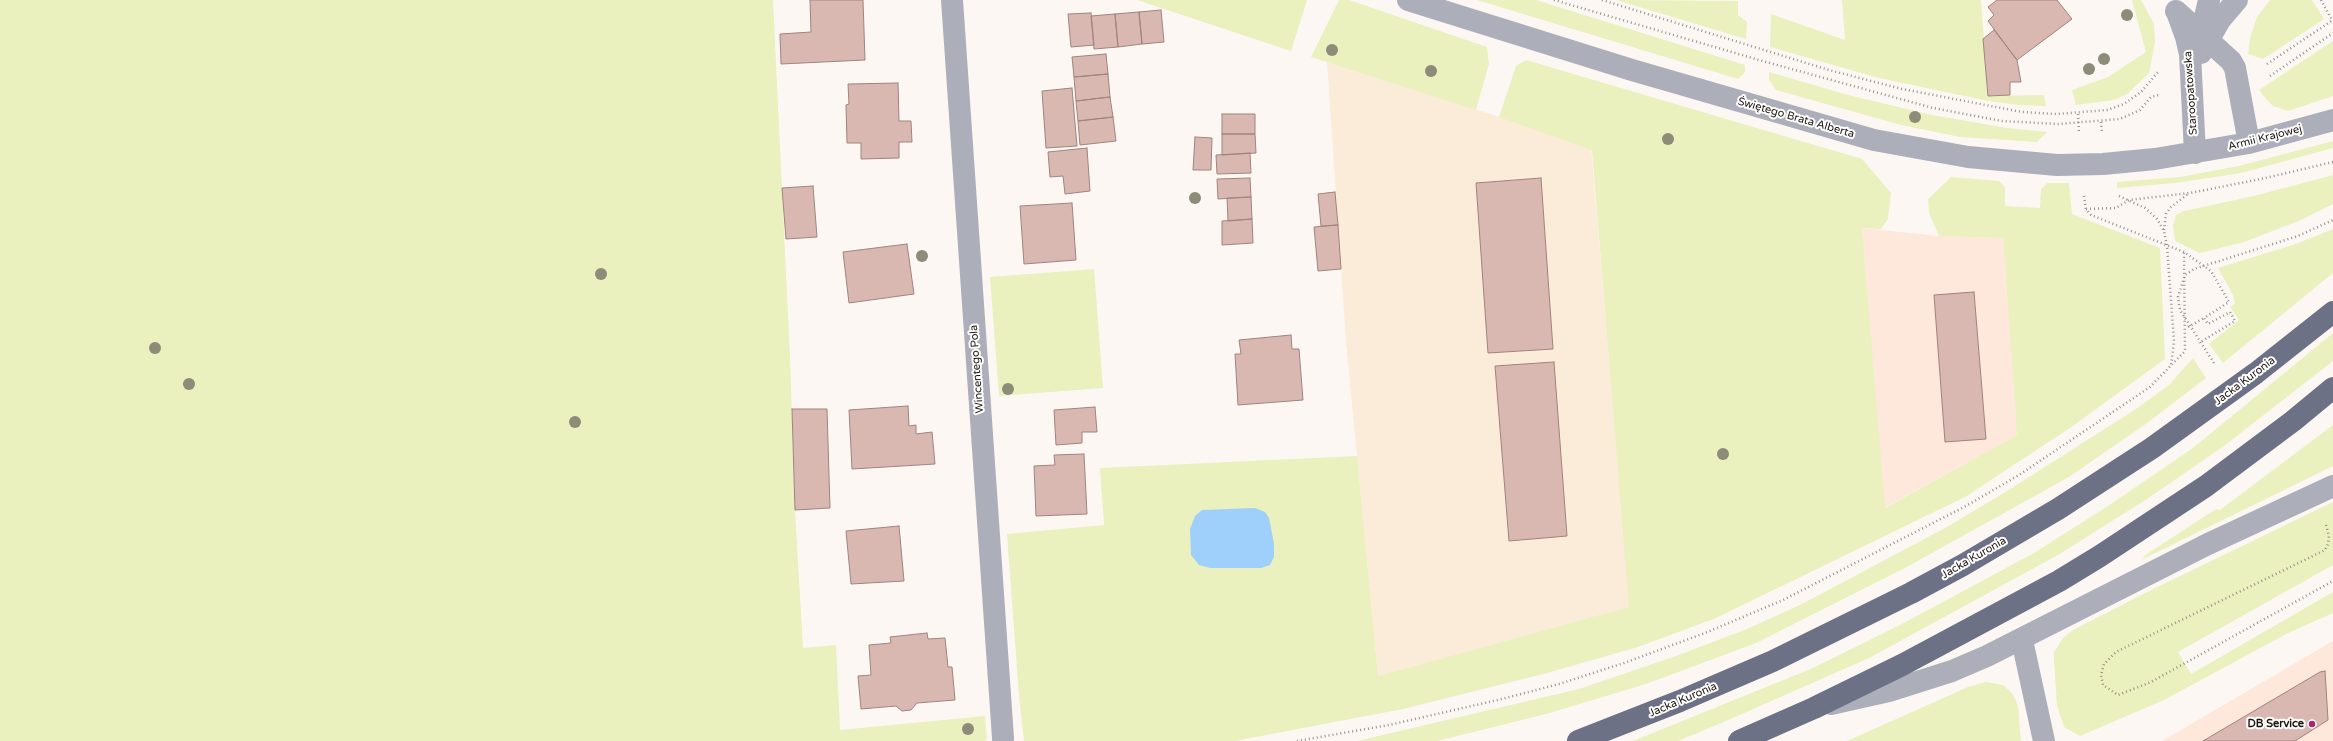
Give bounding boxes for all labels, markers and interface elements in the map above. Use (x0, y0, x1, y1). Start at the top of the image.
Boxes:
street label: Staroopatowska (2181, 51, 2201, 135)
street label: Świętego Brata Alberta (1736, 95, 1856, 141)
street label: Armii Krajowej (2227, 122, 2303, 154)
street label: Wincentego Pola (967, 324, 987, 414)
street label: Jacka Kuronia (2212, 354, 2278, 408)
street label: Jacka Kuronia (1939, 534, 2009, 582)
street label: Jacka Kuronia (1647, 680, 1719, 720)
place label: DB Service (2247, 717, 2304, 731)
marker: DB Service (2307, 719, 2317, 729)

